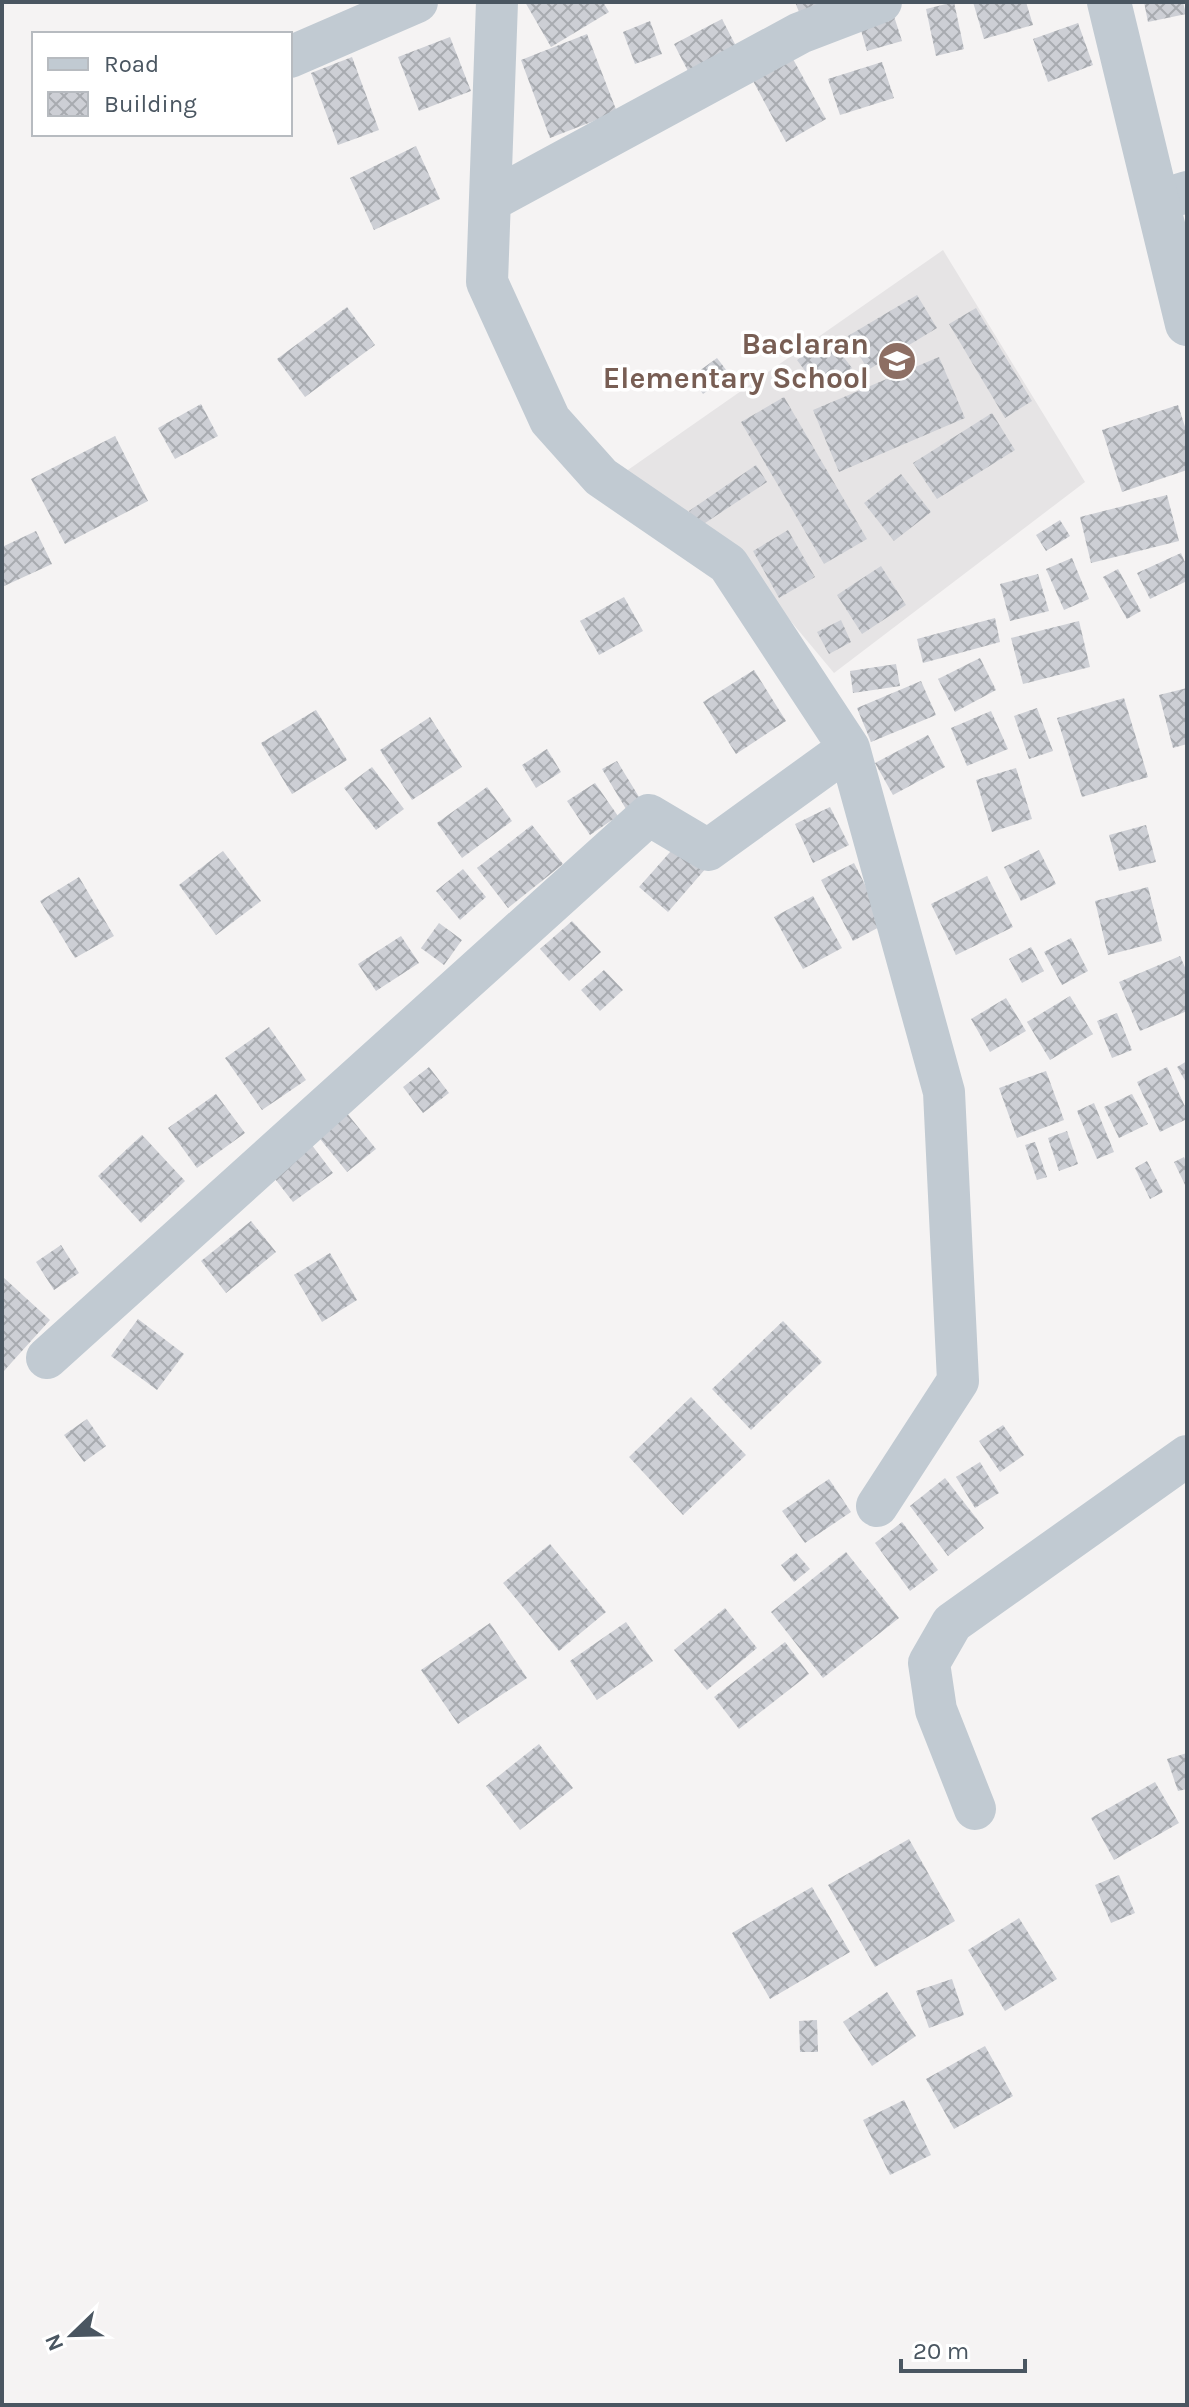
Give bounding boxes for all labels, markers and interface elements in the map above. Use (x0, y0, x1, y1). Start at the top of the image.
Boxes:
legend (32, 32, 292, 136)
text: Road (104, 50, 159, 78)
text: Building (104, 90, 197, 118)
place label: Baclaran Elementary School (603, 326, 869, 396)
school or university icon: Baclaran Elementary School (876, 340, 918, 382)
north arrow (32, 2295, 112, 2375)
scale bar (901, 2323, 1025, 2373)
text: N (39, 2330, 70, 2355)
text: 20 m (913, 2337, 969, 2365)

